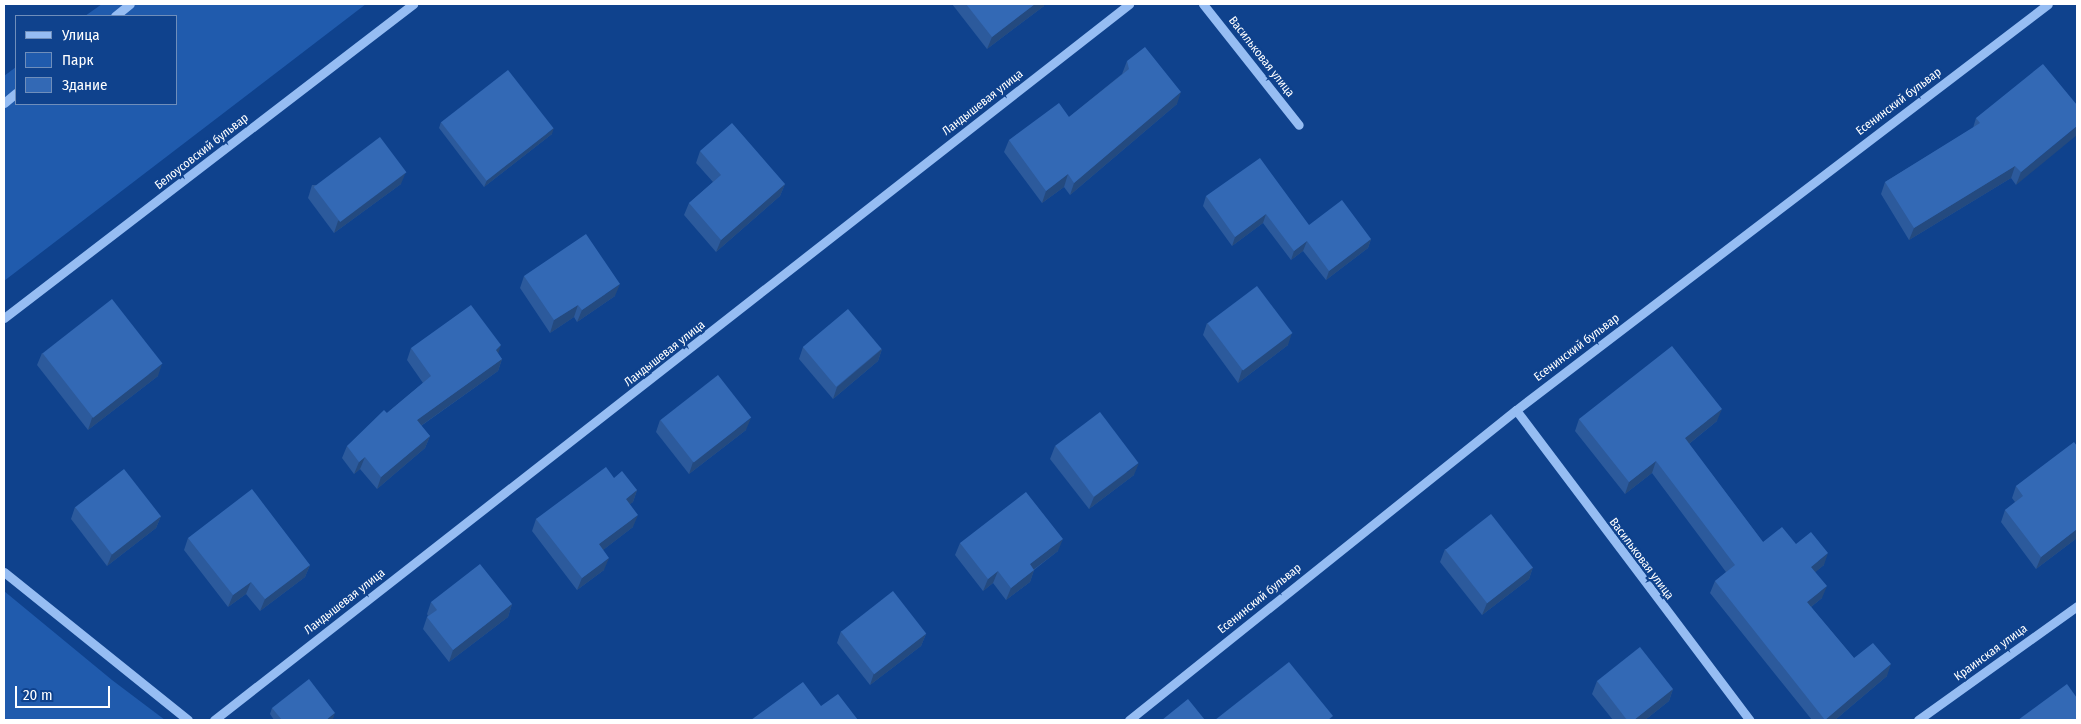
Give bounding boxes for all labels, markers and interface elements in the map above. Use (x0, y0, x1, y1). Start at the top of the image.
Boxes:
street label: Васильковая улица (1225, 14, 1297, 100)
legend (15, 15, 178, 105)
text: Улица (62, 26, 100, 44)
text: Парк (62, 51, 93, 69)
street label: Есенинский бульвар (1853, 65, 1945, 139)
street label: Ландышевая улица (940, 67, 1026, 139)
text: Здание (62, 76, 108, 94)
street label: Белоусовский бульвар (152, 111, 252, 193)
street label: Есенинский бульвар (1531, 311, 1623, 385)
street label: Ландышевая улица (622, 318, 708, 390)
street label: Васильковая улица (1606, 515, 1676, 603)
street label: Есенинский бульвар (1215, 561, 1305, 637)
street label: Ландышевая улица (302, 566, 388, 638)
street label: Краинская улица (1952, 622, 2030, 684)
scale bar (18, 676, 112, 708)
text: 20 m (23, 686, 53, 704)

